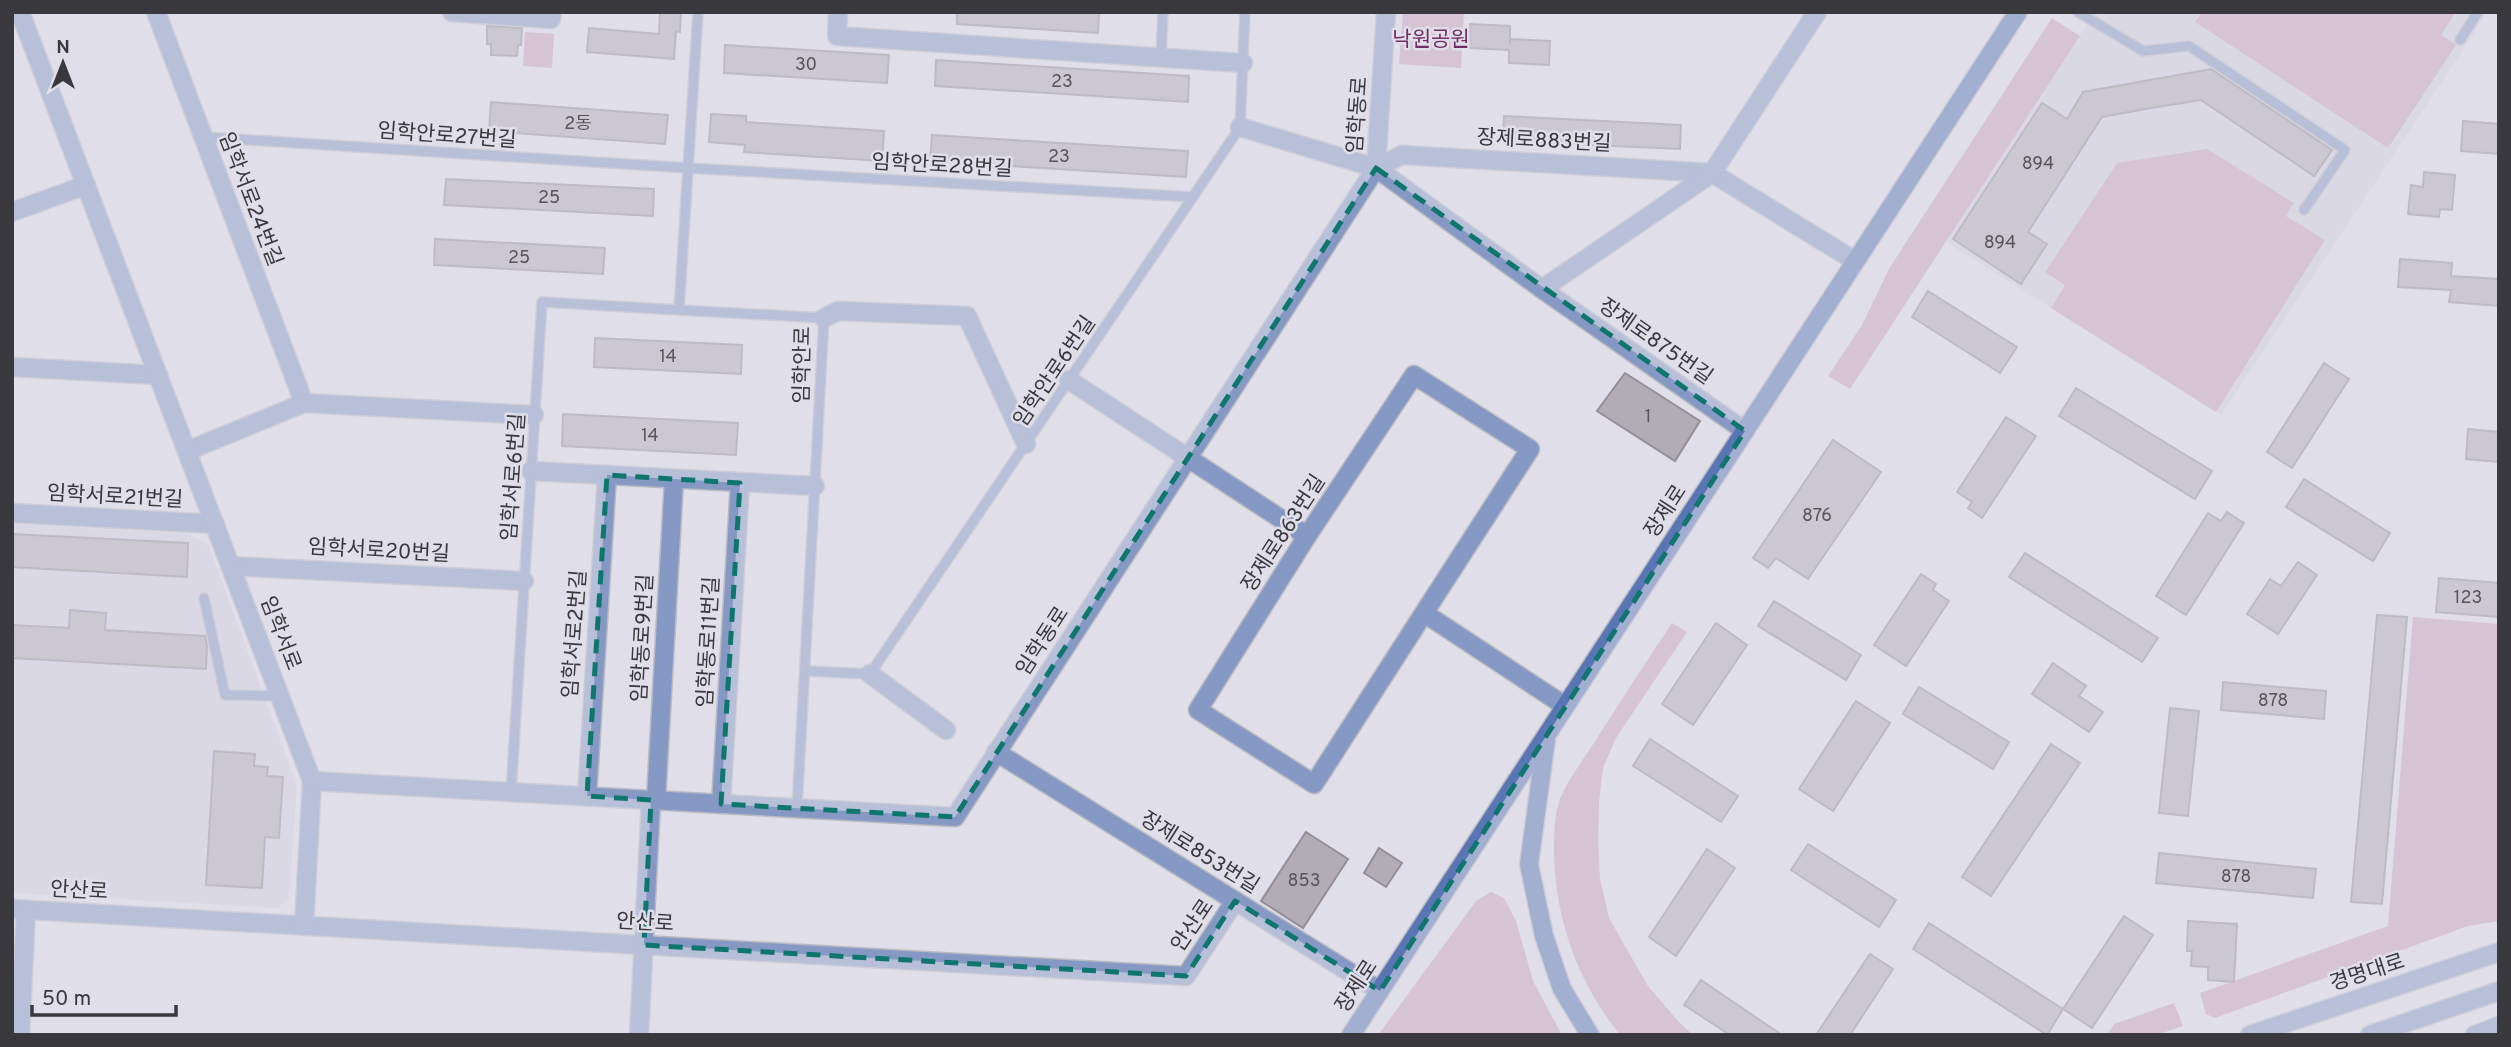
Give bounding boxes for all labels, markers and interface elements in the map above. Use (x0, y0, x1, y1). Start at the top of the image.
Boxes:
park label: 낙원공원 (1392, 27, 1470, 54)
north arrow (28, 28, 98, 98)
text: N (56, 36, 70, 60)
house number: 30 (795, 54, 817, 77)
house number: 23 (1051, 71, 1073, 94)
street label: 임학동로 (1342, 76, 1375, 155)
house number: 2동 (564, 113, 592, 136)
street label: 임학안로27번길 (376, 118, 517, 155)
street label: 장제로883번길 (1476, 124, 1612, 159)
street label: 임학서로24번길 (212, 129, 288, 270)
house number: 23 (1048, 146, 1070, 169)
street label: 임학안로28번길 (871, 149, 1013, 184)
house number: 894 (2022, 153, 2054, 176)
house number: 25 (538, 187, 560, 210)
house number: 894 (1984, 232, 2016, 255)
house number: 25 (508, 247, 530, 270)
street label: 장제로875번길 (1593, 293, 1717, 391)
street label: 임학안로6번길 (1008, 311, 1102, 433)
street label: 임학안로 (789, 326, 818, 404)
house number: 14 (659, 346, 677, 369)
house number: 1 (1645, 406, 1651, 429)
street label: 임학서로6번길 (497, 412, 532, 542)
house number: 14 (641, 425, 659, 448)
street label: 장제로863번길 (1236, 470, 1332, 598)
street label: 임학서로21번길 (46, 480, 184, 515)
street label: 장제로 (1639, 480, 1693, 543)
house number: 876 (1802, 505, 1832, 528)
street label: 임학서로20번길 (307, 534, 451, 569)
street label: 임학서로2번길 (558, 569, 593, 699)
street label: 임학동로9번길 (627, 573, 660, 703)
street label: 임학동로11번길 (693, 576, 726, 708)
house number: 123 (2454, 587, 2482, 610)
street label: 임학서로 (253, 593, 306, 674)
street label: 임학동로 (1011, 602, 1076, 682)
house number: 878 (2258, 690, 2288, 713)
street label: 장제로853번길 (1135, 806, 1264, 901)
house number: 878 (2221, 866, 2251, 889)
house number: 853 (1287, 870, 1321, 893)
street label: 안산로 (49, 876, 109, 906)
street label: 안산로 (1166, 894, 1221, 957)
street label: 안산로 (615, 908, 675, 938)
street label: 경명대로 (2327, 949, 2408, 998)
street label: 장제로 (1330, 955, 1384, 1018)
scale bar (32, 974, 175, 1018)
text: 50 m (42, 986, 91, 1013)

